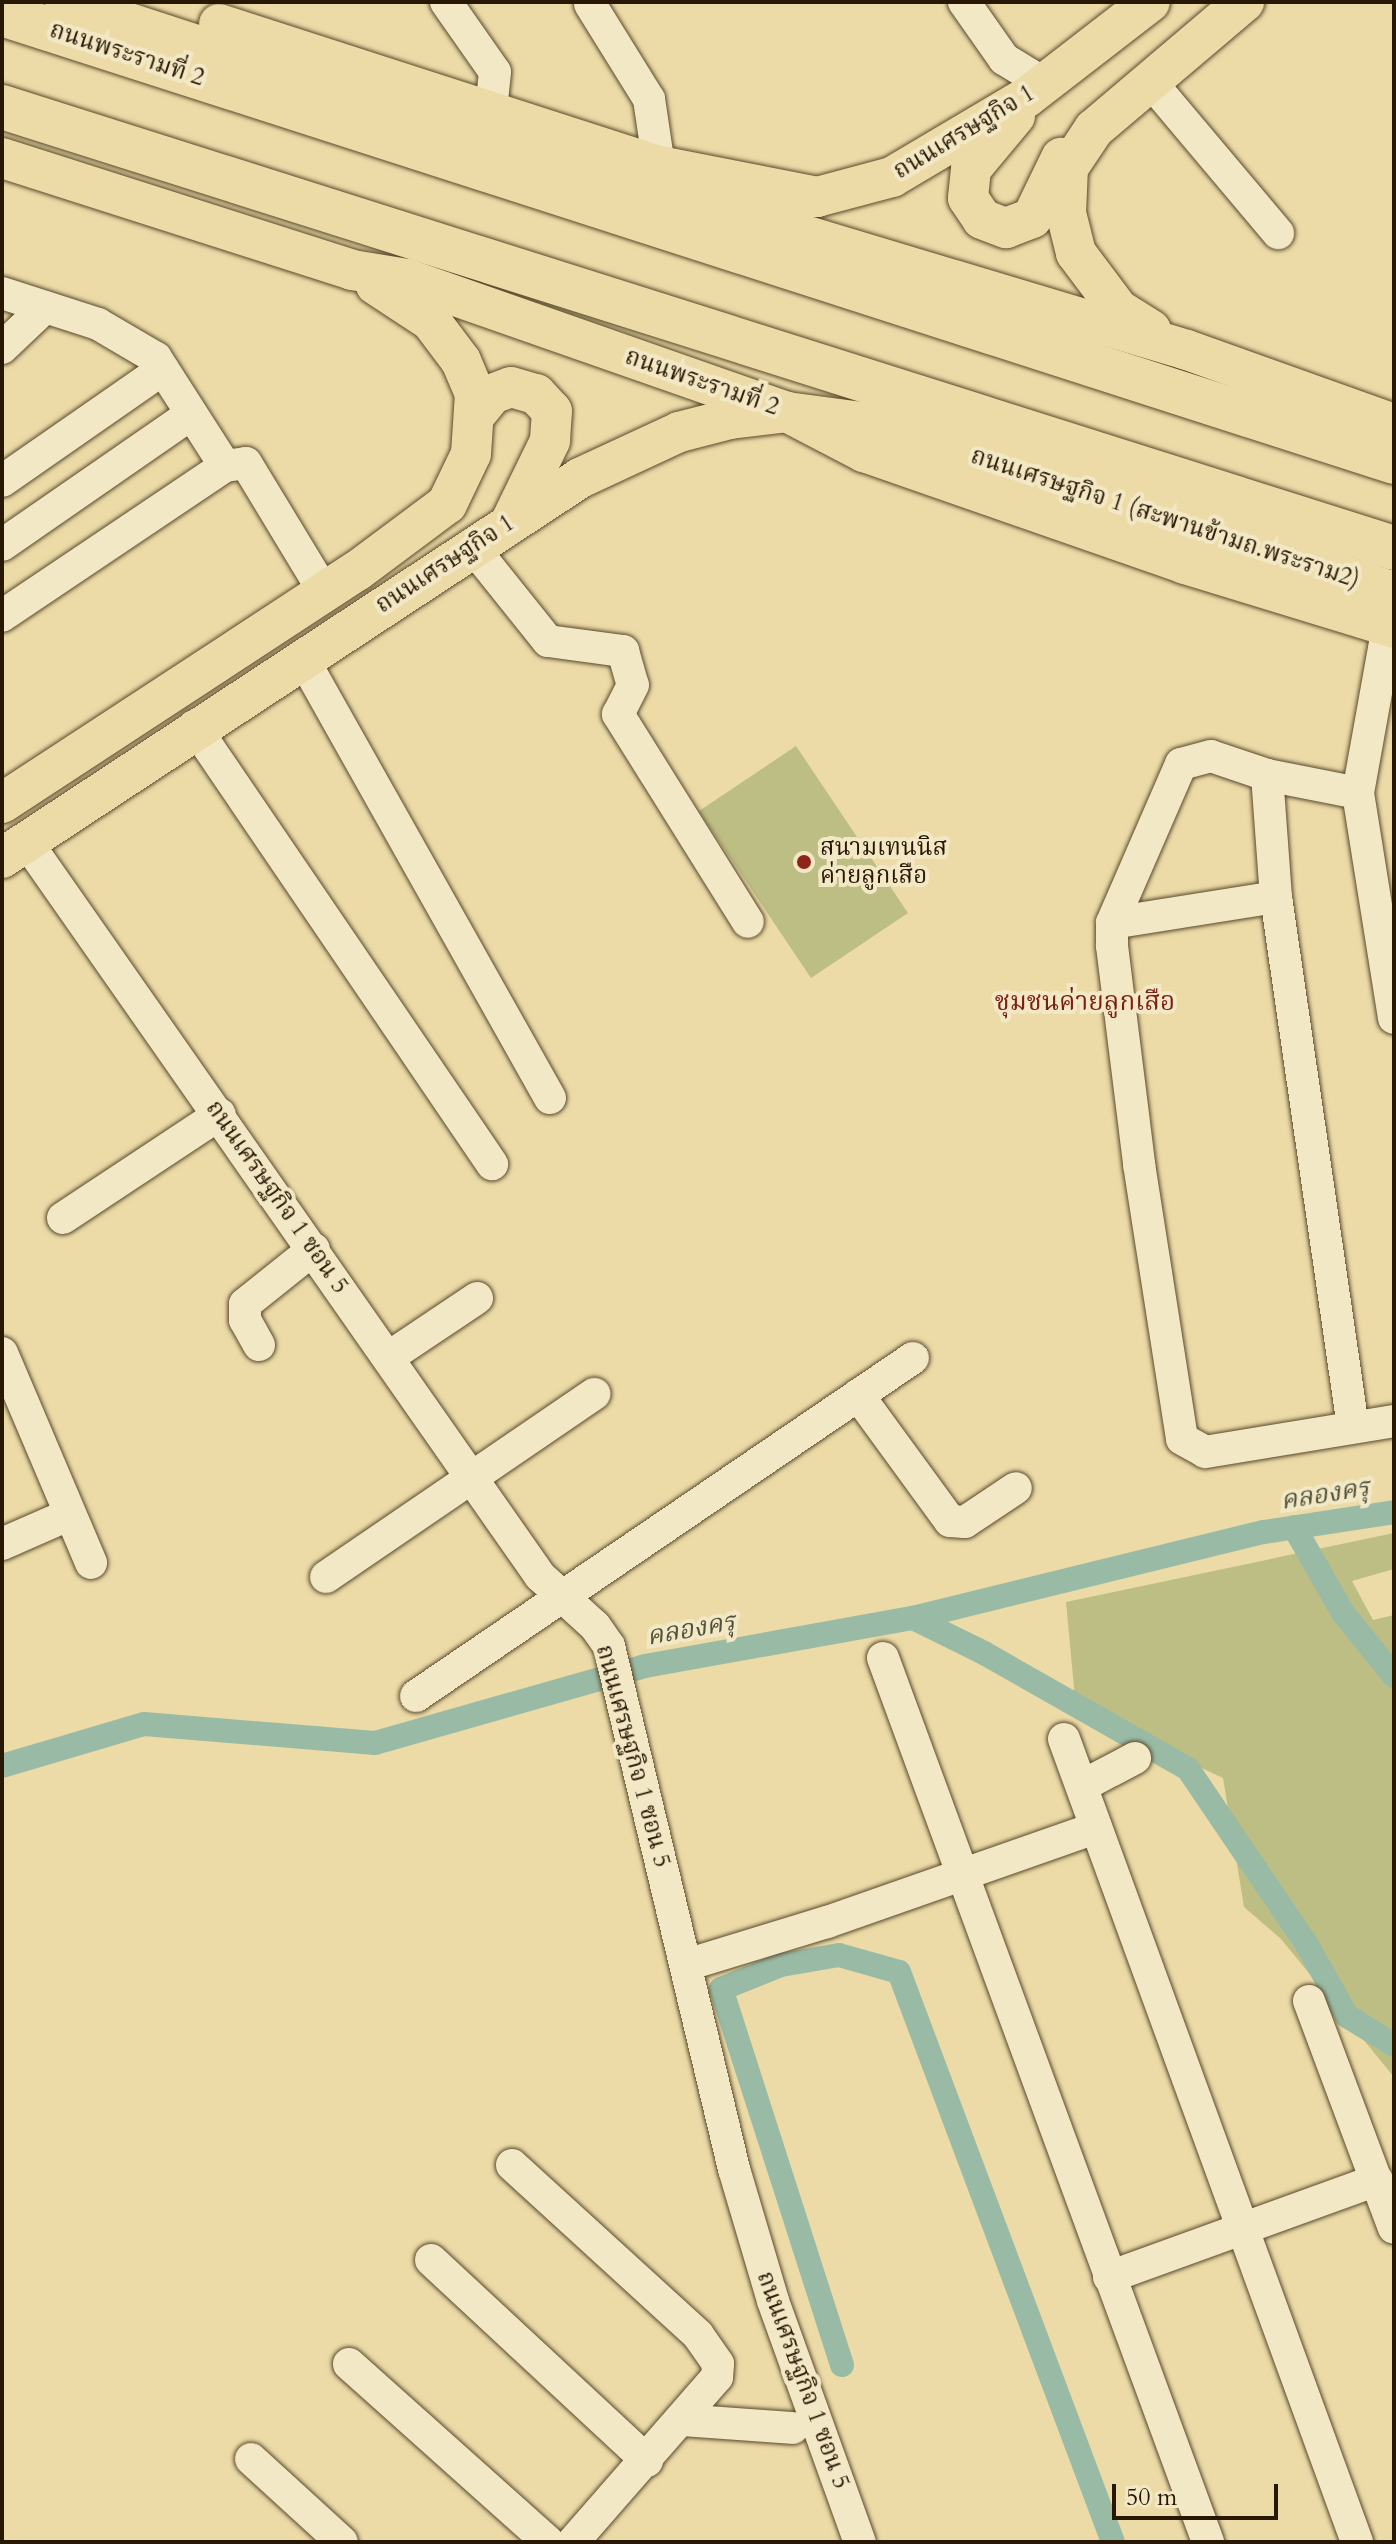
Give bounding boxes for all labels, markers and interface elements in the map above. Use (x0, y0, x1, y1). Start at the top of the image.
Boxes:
street label: ถนนพระรามที่ 2 (46, 15, 208, 93)
street label: ถนนเศรษฐกิจ 1 (888, 79, 1040, 185)
street label: ถนนพระรามที่ 2 (621, 342, 783, 422)
street label: ถนนเศรษฐกิจ 1 (สะพานข้ามถ.พระราม2) (967, 441, 1363, 595)
street label: ถนนเศรษฐกิจ 1 (370, 508, 520, 620)
place label: สนามเทนนิส ค่ายลูกเสือ (820, 834, 947, 890)
marker: สนามเทนนิส ค่ายลูกเสือ (795, 853, 813, 871)
district label: ชุมชนค่ายลูกเสือ (995, 986, 1175, 1018)
street label: ถนนเศรษฐกิจ 1 ซอน 5 (199, 1095, 355, 1299)
water label: คลองครุ (1278, 1472, 1372, 1516)
water label: คลองครุ (644, 1606, 738, 1652)
street label: ถนนเศรษฐกิจ 1 ซอน 5 (589, 1642, 677, 1870)
street label: ถนนเศรษฐกิจ 1 ซอน 5 (750, 2267, 856, 2493)
scale bar (1116, 2468, 1282, 2518)
text: 50 m (1126, 2481, 1177, 2514)

